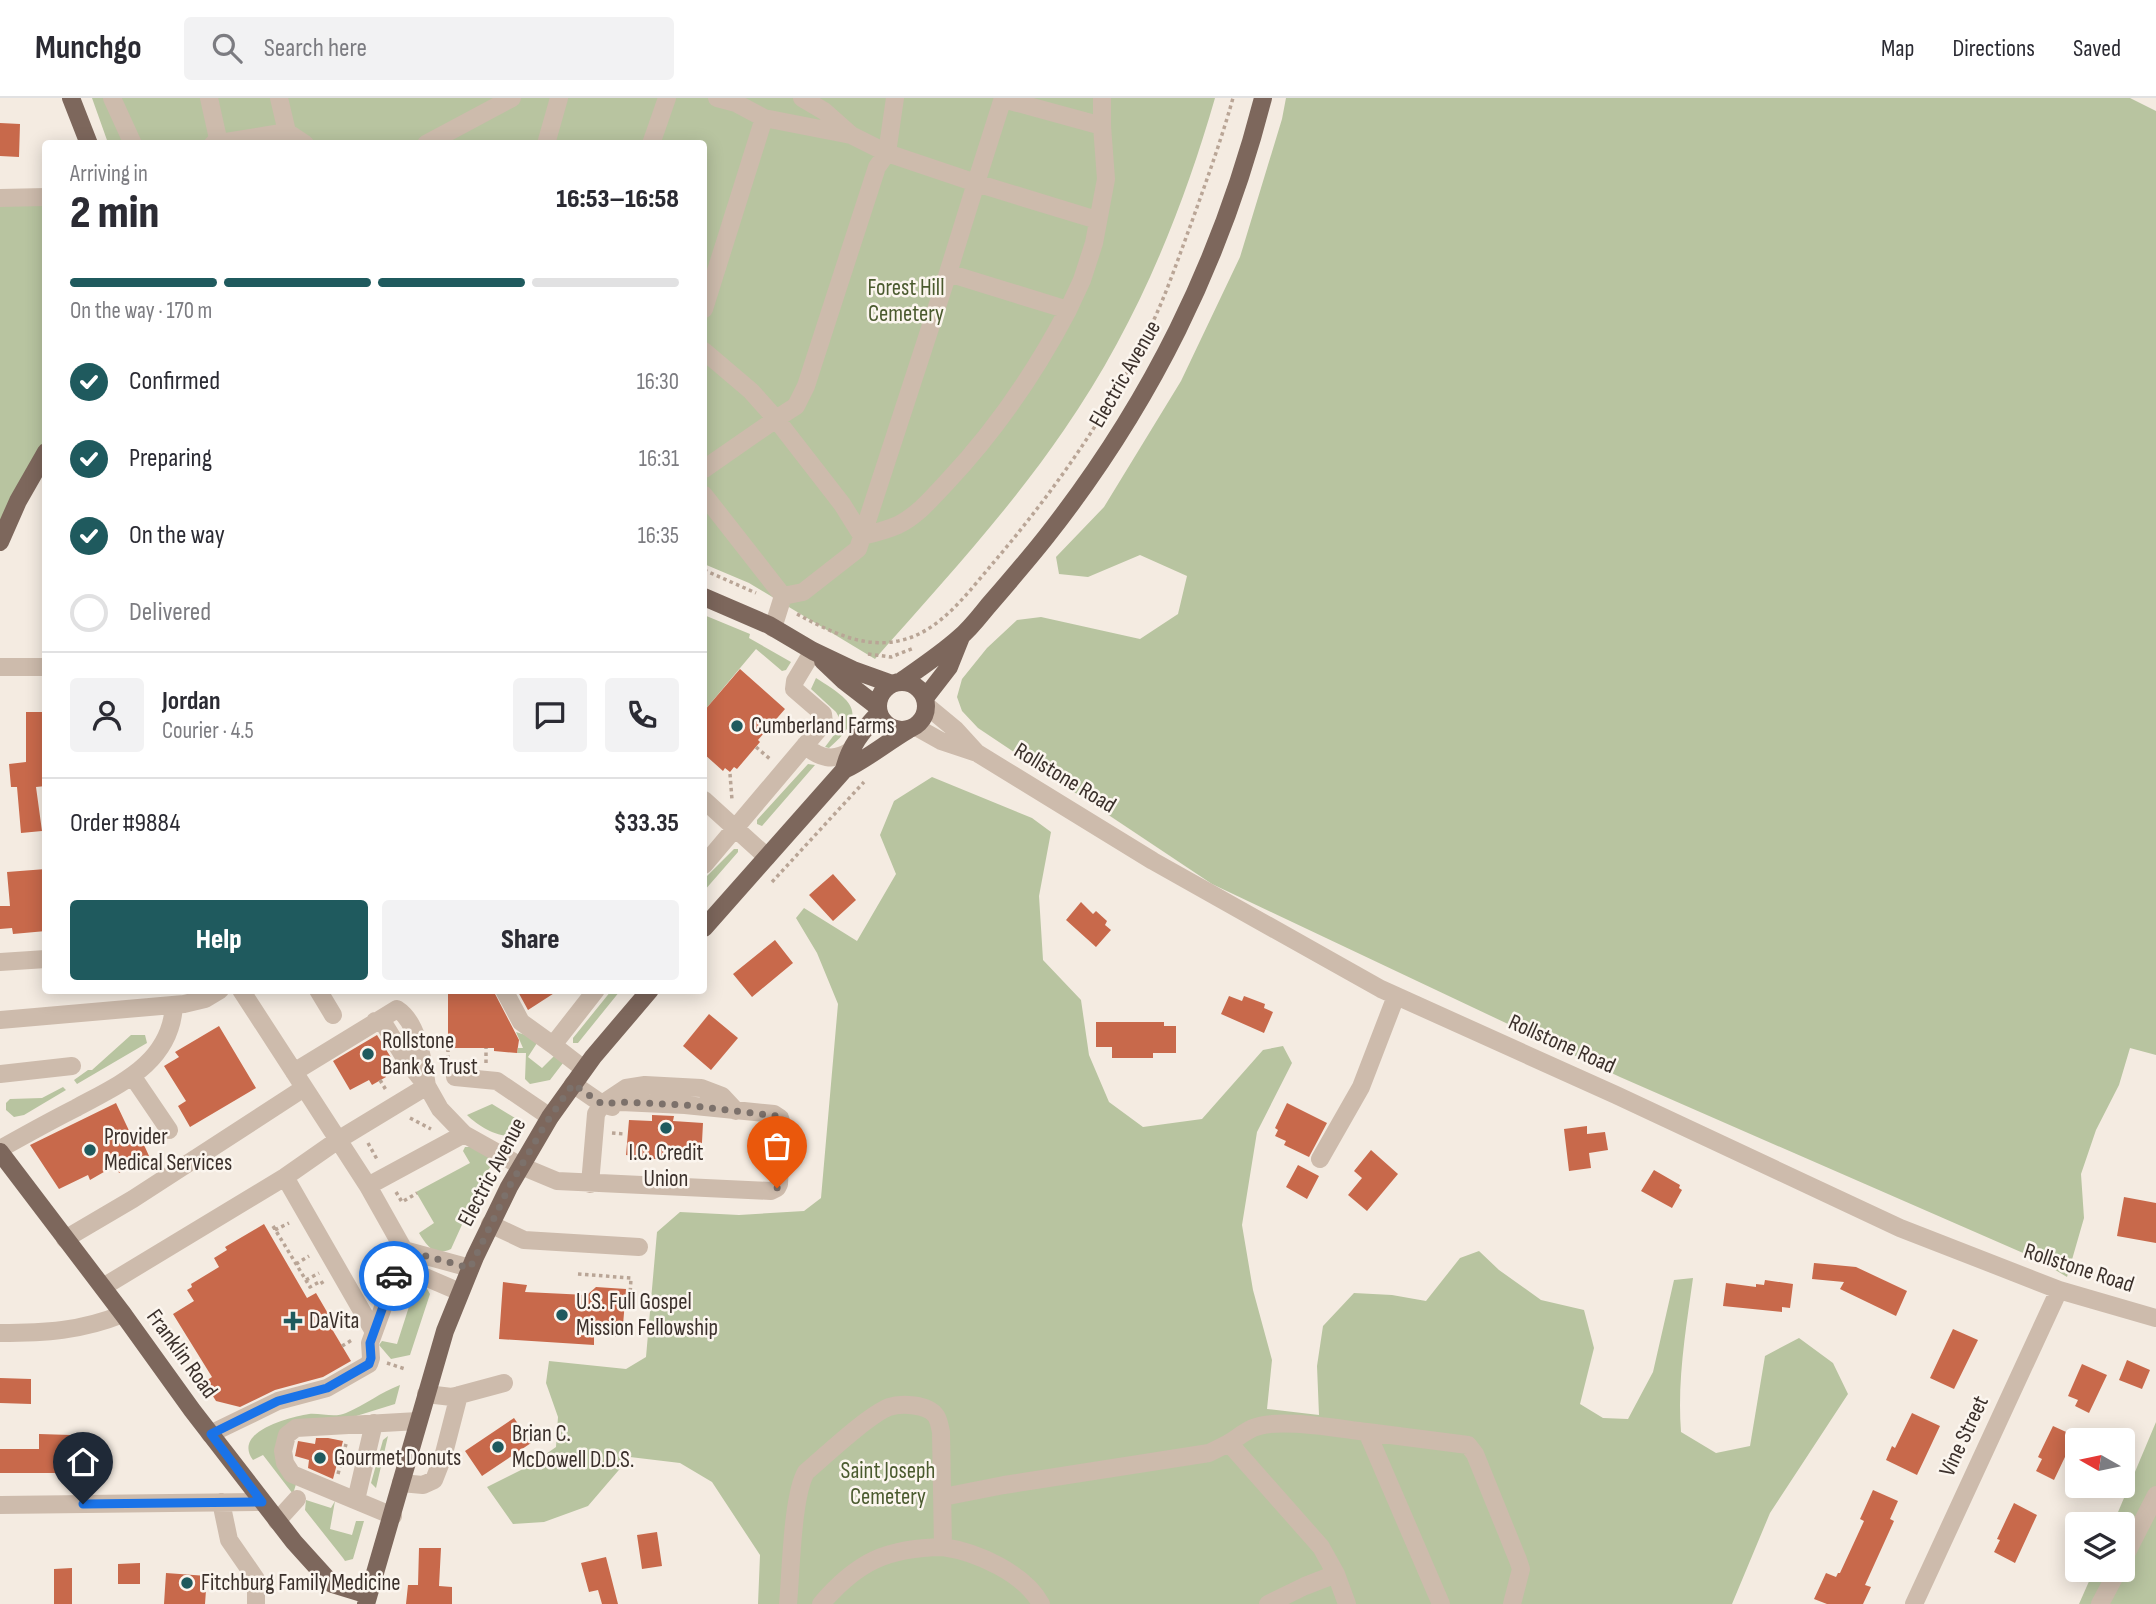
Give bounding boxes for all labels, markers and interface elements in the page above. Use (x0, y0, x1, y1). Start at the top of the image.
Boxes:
search box (184, 17, 674, 80)
text: Munchgo (35, 28, 142, 68)
icon: search (208, 29, 246, 67)
text: Search here (264, 33, 367, 64)
text: Map (1881, 34, 1914, 63)
text: Directions (1952, 34, 2035, 63)
text: Saved (2073, 34, 2121, 63)
text: Arriving in (70, 160, 148, 188)
text: 16:53–16:58 (556, 184, 679, 215)
text: 2 min (70, 186, 159, 241)
park label: Forest Hill Cemetery (868, 274, 944, 328)
text: On the way · 170 m (70, 297, 212, 325)
street label: Electric Avenue (1083, 315, 1167, 433)
icon: check (70, 363, 108, 401)
text: Confirmed (129, 366, 220, 397)
text: 16:30 (637, 368, 679, 396)
icon: check (70, 440, 108, 478)
text: Preparing (129, 443, 212, 474)
text: 16:31 (639, 445, 679, 473)
icon: check (70, 517, 108, 555)
text: On the way (129, 520, 225, 551)
text: 16:35 (638, 522, 679, 550)
text: Delivered (129, 597, 211, 628)
button: person (70, 678, 144, 752)
button: chat (513, 678, 587, 752)
button: phone (605, 678, 679, 752)
text: Jordan (162, 686, 220, 717)
place label: Cumberland Farms (751, 712, 895, 740)
text: Courier · 4.5 (162, 717, 254, 745)
marker: Cumberland Farms (729, 718, 745, 734)
street label: Rollstone Road (1009, 737, 1121, 819)
text: Order #9884 (70, 808, 180, 839)
text: $33.35 (613, 808, 679, 839)
button: Help (70, 900, 368, 980)
button: Share (382, 900, 679, 980)
street label: Rollstone Road (1504, 1008, 1620, 1080)
place label: Rollstone Bank & Trust (382, 1027, 478, 1081)
marker: Rollstone Bank & Trust (360, 1046, 376, 1062)
street label: Electric Avenue (452, 1113, 532, 1231)
pin (747, 1116, 807, 1188)
marker: I.C. Credit Union (658, 1120, 674, 1136)
place label: Provider Medical Services (104, 1123, 232, 1177)
icon: bag (758, 1127, 796, 1165)
place label: I.C. Credit Union (629, 1139, 703, 1193)
marker: Provider Medical Services (82, 1142, 98, 1158)
street label: Rollstone Road (2020, 1237, 2138, 1299)
courier (359, 1241, 429, 1311)
icon: car (375, 1257, 413, 1295)
place label: U.S. Full Gospel Mission Fellowship (576, 1288, 718, 1342)
street label: Franklin Road (140, 1304, 224, 1404)
place label: DaVita (309, 1307, 359, 1335)
marker: U.S. Full Gospel Mission Fellowship (554, 1307, 570, 1323)
marker: DaVita (283, 1311, 303, 1331)
street label: Vine Street (1933, 1391, 1995, 1481)
place label: Brian C. McDowell D.D.S. (512, 1420, 634, 1474)
north arrow (2065, 1428, 2135, 1498)
map controls (2065, 1428, 2135, 1582)
pin (53, 1432, 113, 1504)
marker: Brian C. McDowell D.D.S. (490, 1439, 506, 1455)
icon: home (64, 1443, 102, 1481)
place label: Gourmet Donuts (334, 1444, 461, 1472)
marker: Gourmet Donuts (312, 1450, 328, 1466)
park label: Saint Joseph Cemetery (841, 1457, 935, 1511)
button: layers (2065, 1512, 2135, 1582)
place label: Fitchburg Family Medicine (201, 1569, 401, 1597)
marker: Fitchburg Family Medicine (179, 1575, 195, 1591)

